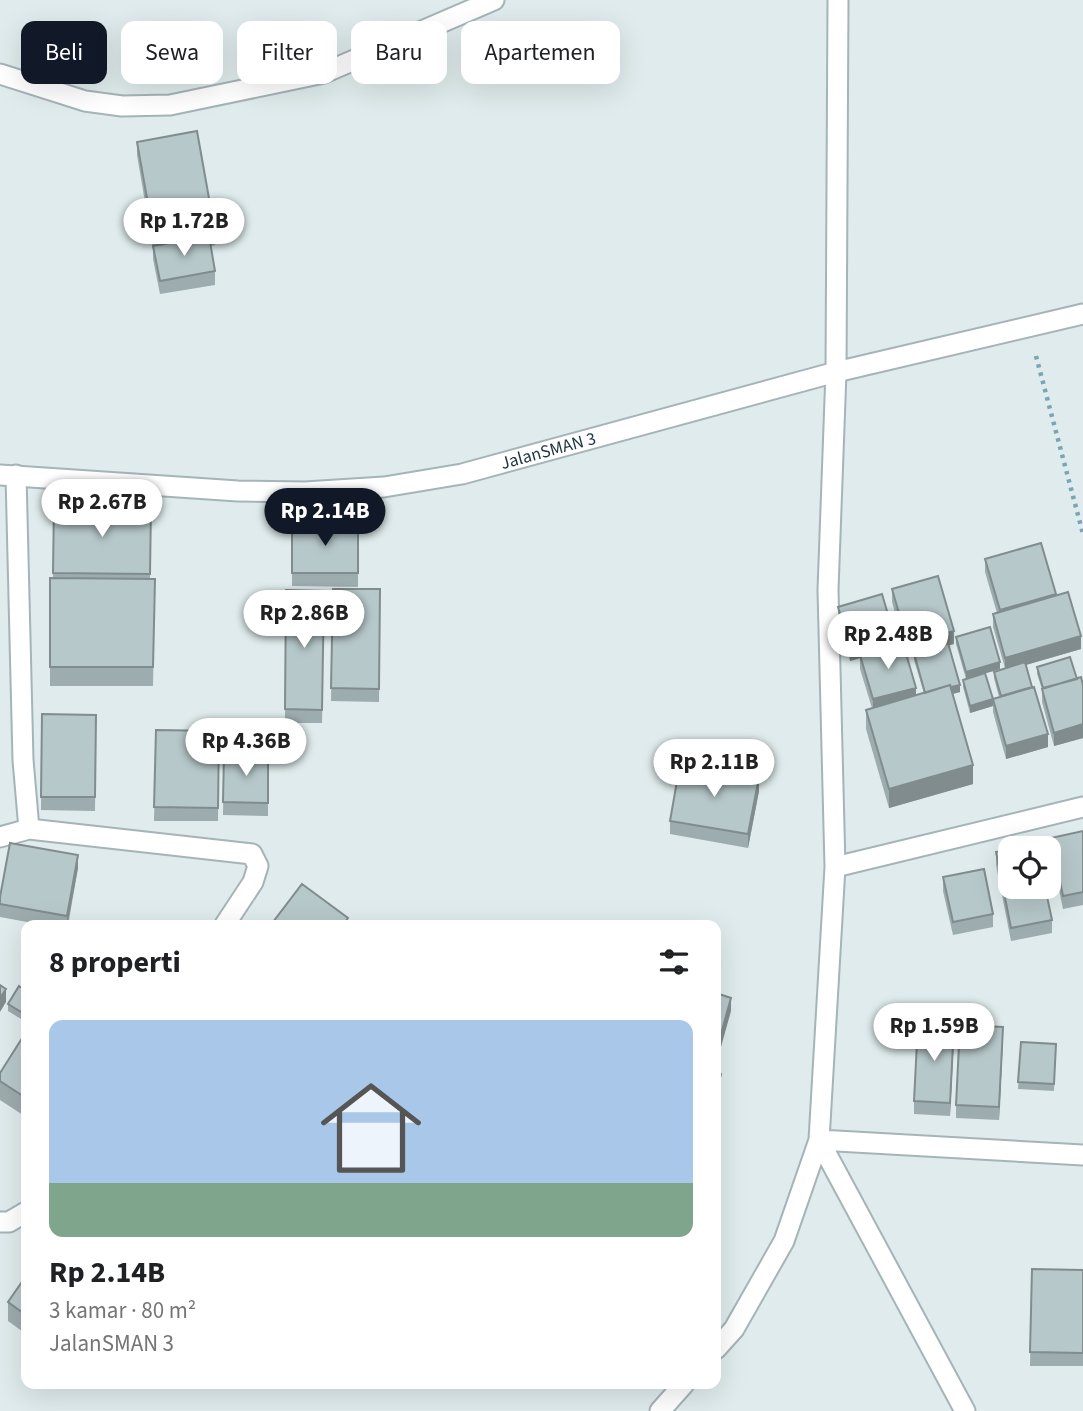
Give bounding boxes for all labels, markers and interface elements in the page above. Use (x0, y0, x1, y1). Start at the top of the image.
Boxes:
chip: Beli (21, 21, 107, 84)
chip: Sewa (121, 21, 223, 84)
chip: Filter (237, 21, 337, 84)
chip: Baru (351, 21, 447, 84)
chip: Apartemen (461, 21, 620, 84)
pin: Rp 1.72B (112, 198, 256, 258)
text: Rp 1.72B (139, 204, 229, 237)
street label: JalanSMAN 3 (498, 426, 599, 475)
pin: Rp 2.67B (30, 480, 174, 539)
text: Rp 2.67B (57, 485, 147, 518)
pin: Rp 2.14B (253, 489, 397, 548)
text: Rp 2.14B (280, 494, 370, 527)
pin: Rp 2.86B (232, 590, 376, 650)
text: Rp 2.86B (259, 596, 349, 629)
pin: Rp 2.48B (816, 612, 960, 671)
text: Rp 2.48B (843, 617, 933, 650)
pin: Rp 4.36B (174, 718, 318, 778)
text: Rp 4.36B (201, 724, 291, 757)
pin: Rp 2.11B (642, 740, 786, 799)
text: Rp 2.11B (669, 745, 759, 778)
map controls (998, 836, 1061, 899)
button: locate (998, 836, 1061, 899)
text: 8 properti (49, 941, 181, 984)
icon: filters (655, 943, 693, 981)
pin: Rp 1.59B (862, 1004, 1006, 1063)
text: Rp 1.59B (889, 1009, 979, 1042)
icon: home (308, 1065, 434, 1191)
text: Rp 2.14B (49, 1251, 165, 1294)
text: 3 kamar · 80 m² (49, 1294, 196, 1327)
text: JalanSMAN 3 (49, 1327, 174, 1360)

